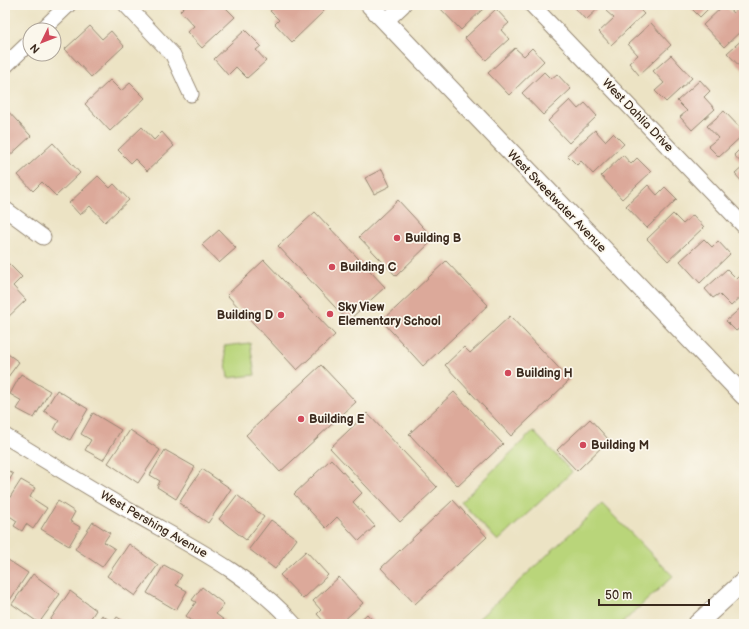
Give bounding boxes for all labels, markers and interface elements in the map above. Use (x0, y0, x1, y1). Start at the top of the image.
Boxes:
north arrow (22, 22, 62, 62)
text: N (27, 41, 43, 56)
street label: West Dahlia Drive (599, 76, 676, 155)
street label: West Sweetwater Avenue (504, 147, 609, 256)
place label: Building B (405, 231, 462, 246)
marker: Building B (392, 233, 402, 243)
place label: Building C (340, 260, 397, 275)
marker: Building C (327, 262, 337, 272)
place label: Sky View Elementary School (338, 300, 441, 329)
place label: Building D (217, 308, 273, 323)
marker: Sky View Elementary School (325, 309, 335, 319)
marker: Building D (276, 310, 286, 320)
place label: Building H (516, 366, 573, 381)
marker: Building H (503, 368, 513, 378)
place label: Building E (309, 412, 365, 427)
marker: Building E (296, 414, 306, 424)
place label: Building M (591, 438, 649, 453)
marker: Building M (578, 440, 588, 450)
street label: West Pershing Avenue (97, 488, 210, 561)
scale bar (599, 581, 709, 607)
text: 50 m (605, 588, 632, 603)

